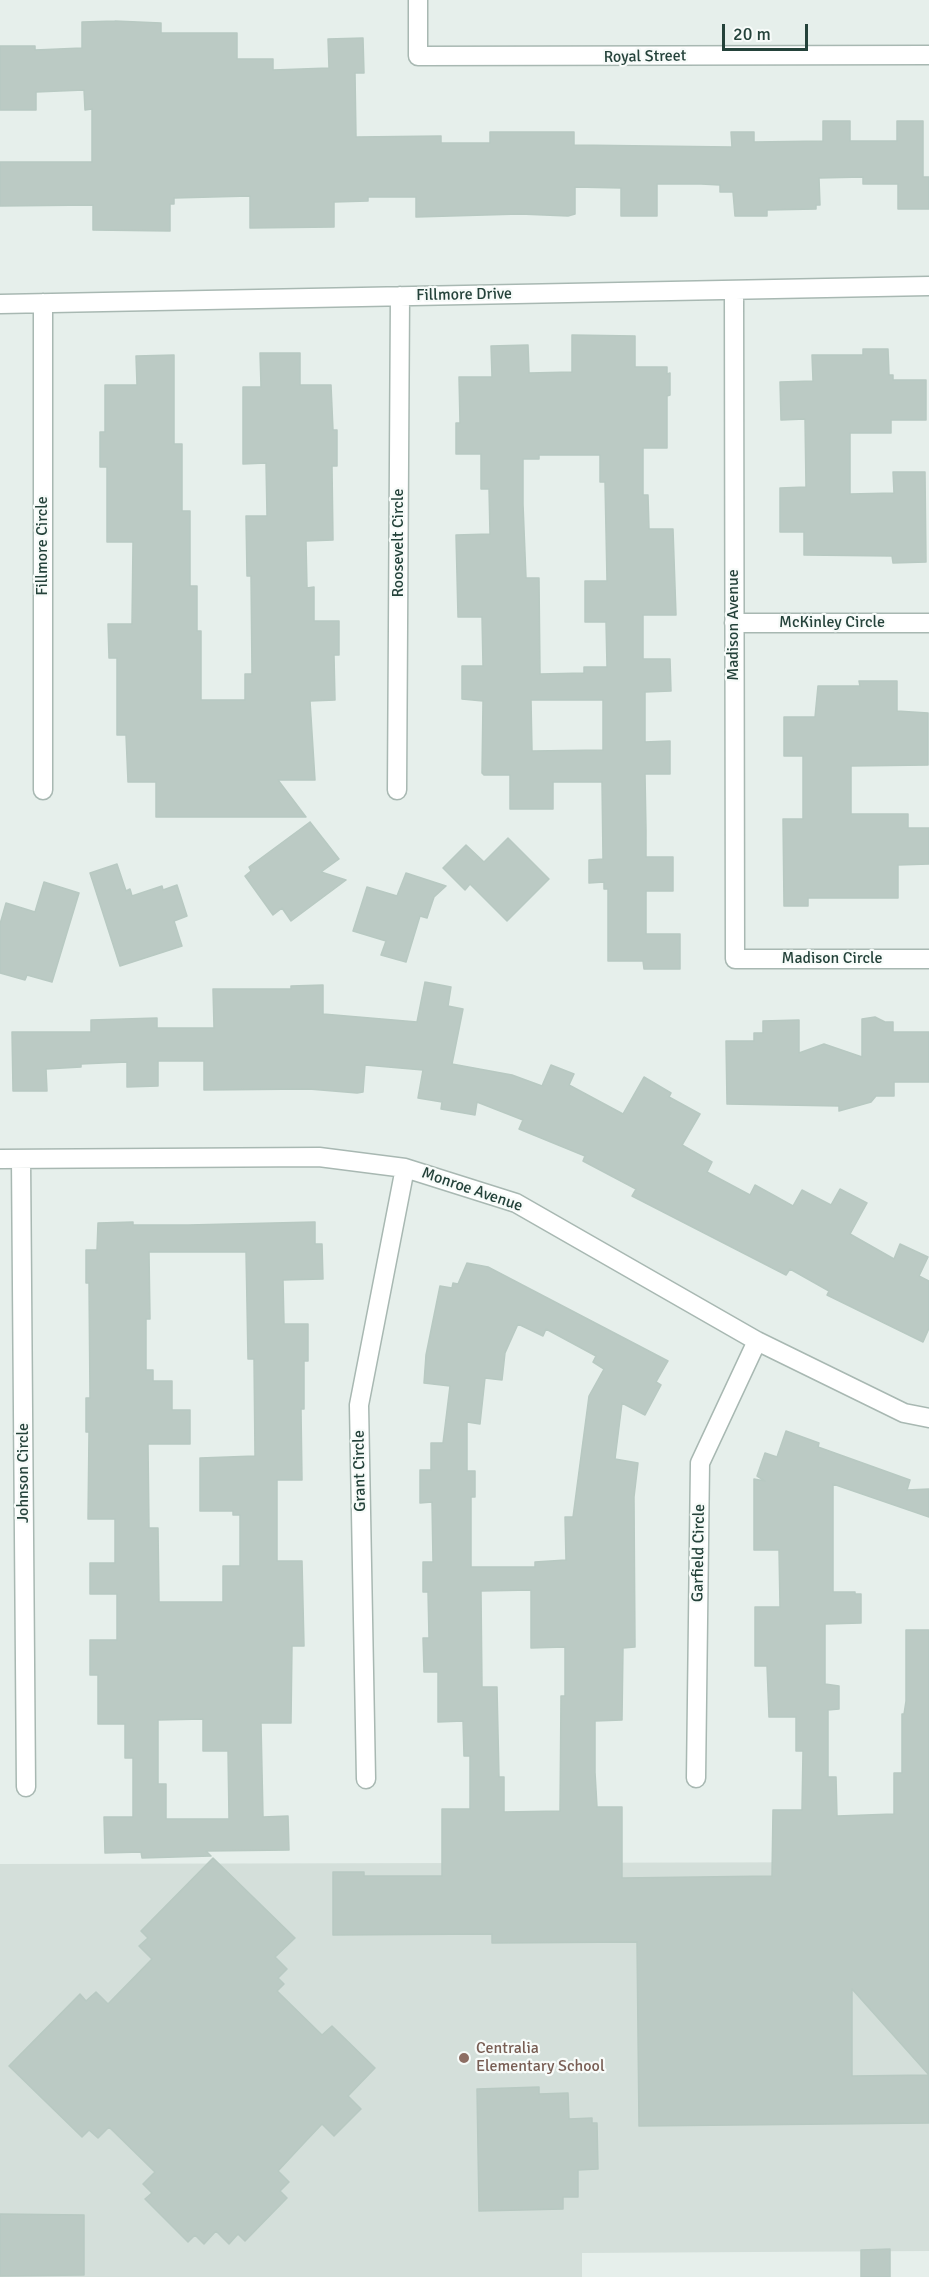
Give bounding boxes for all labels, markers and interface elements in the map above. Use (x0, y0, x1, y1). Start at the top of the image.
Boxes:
scale bar (725, 12, 810, 50)
text: 20 m (733, 23, 771, 45)
street label: Royal Street (603, 47, 687, 67)
street label: Fillmore Drive (416, 285, 512, 305)
street label: Roosevelt Circle (389, 488, 409, 598)
street label: Fillmore Circle (33, 496, 53, 596)
street label: Madison Avenue (724, 569, 744, 681)
street label: McKinley Circle (779, 613, 885, 633)
street label: Madison Circle (782, 949, 882, 969)
street label: Monroe Avenue (419, 1164, 525, 1216)
street label: Johnson Circle (14, 1423, 34, 1523)
street label: Grant Circle (350, 1430, 370, 1512)
street label: Garfield Circle (689, 1504, 709, 1602)
place label: Centralia Elementary School (476, 2039, 605, 2077)
marker: Centralia Elementary School (457, 2051, 471, 2065)

